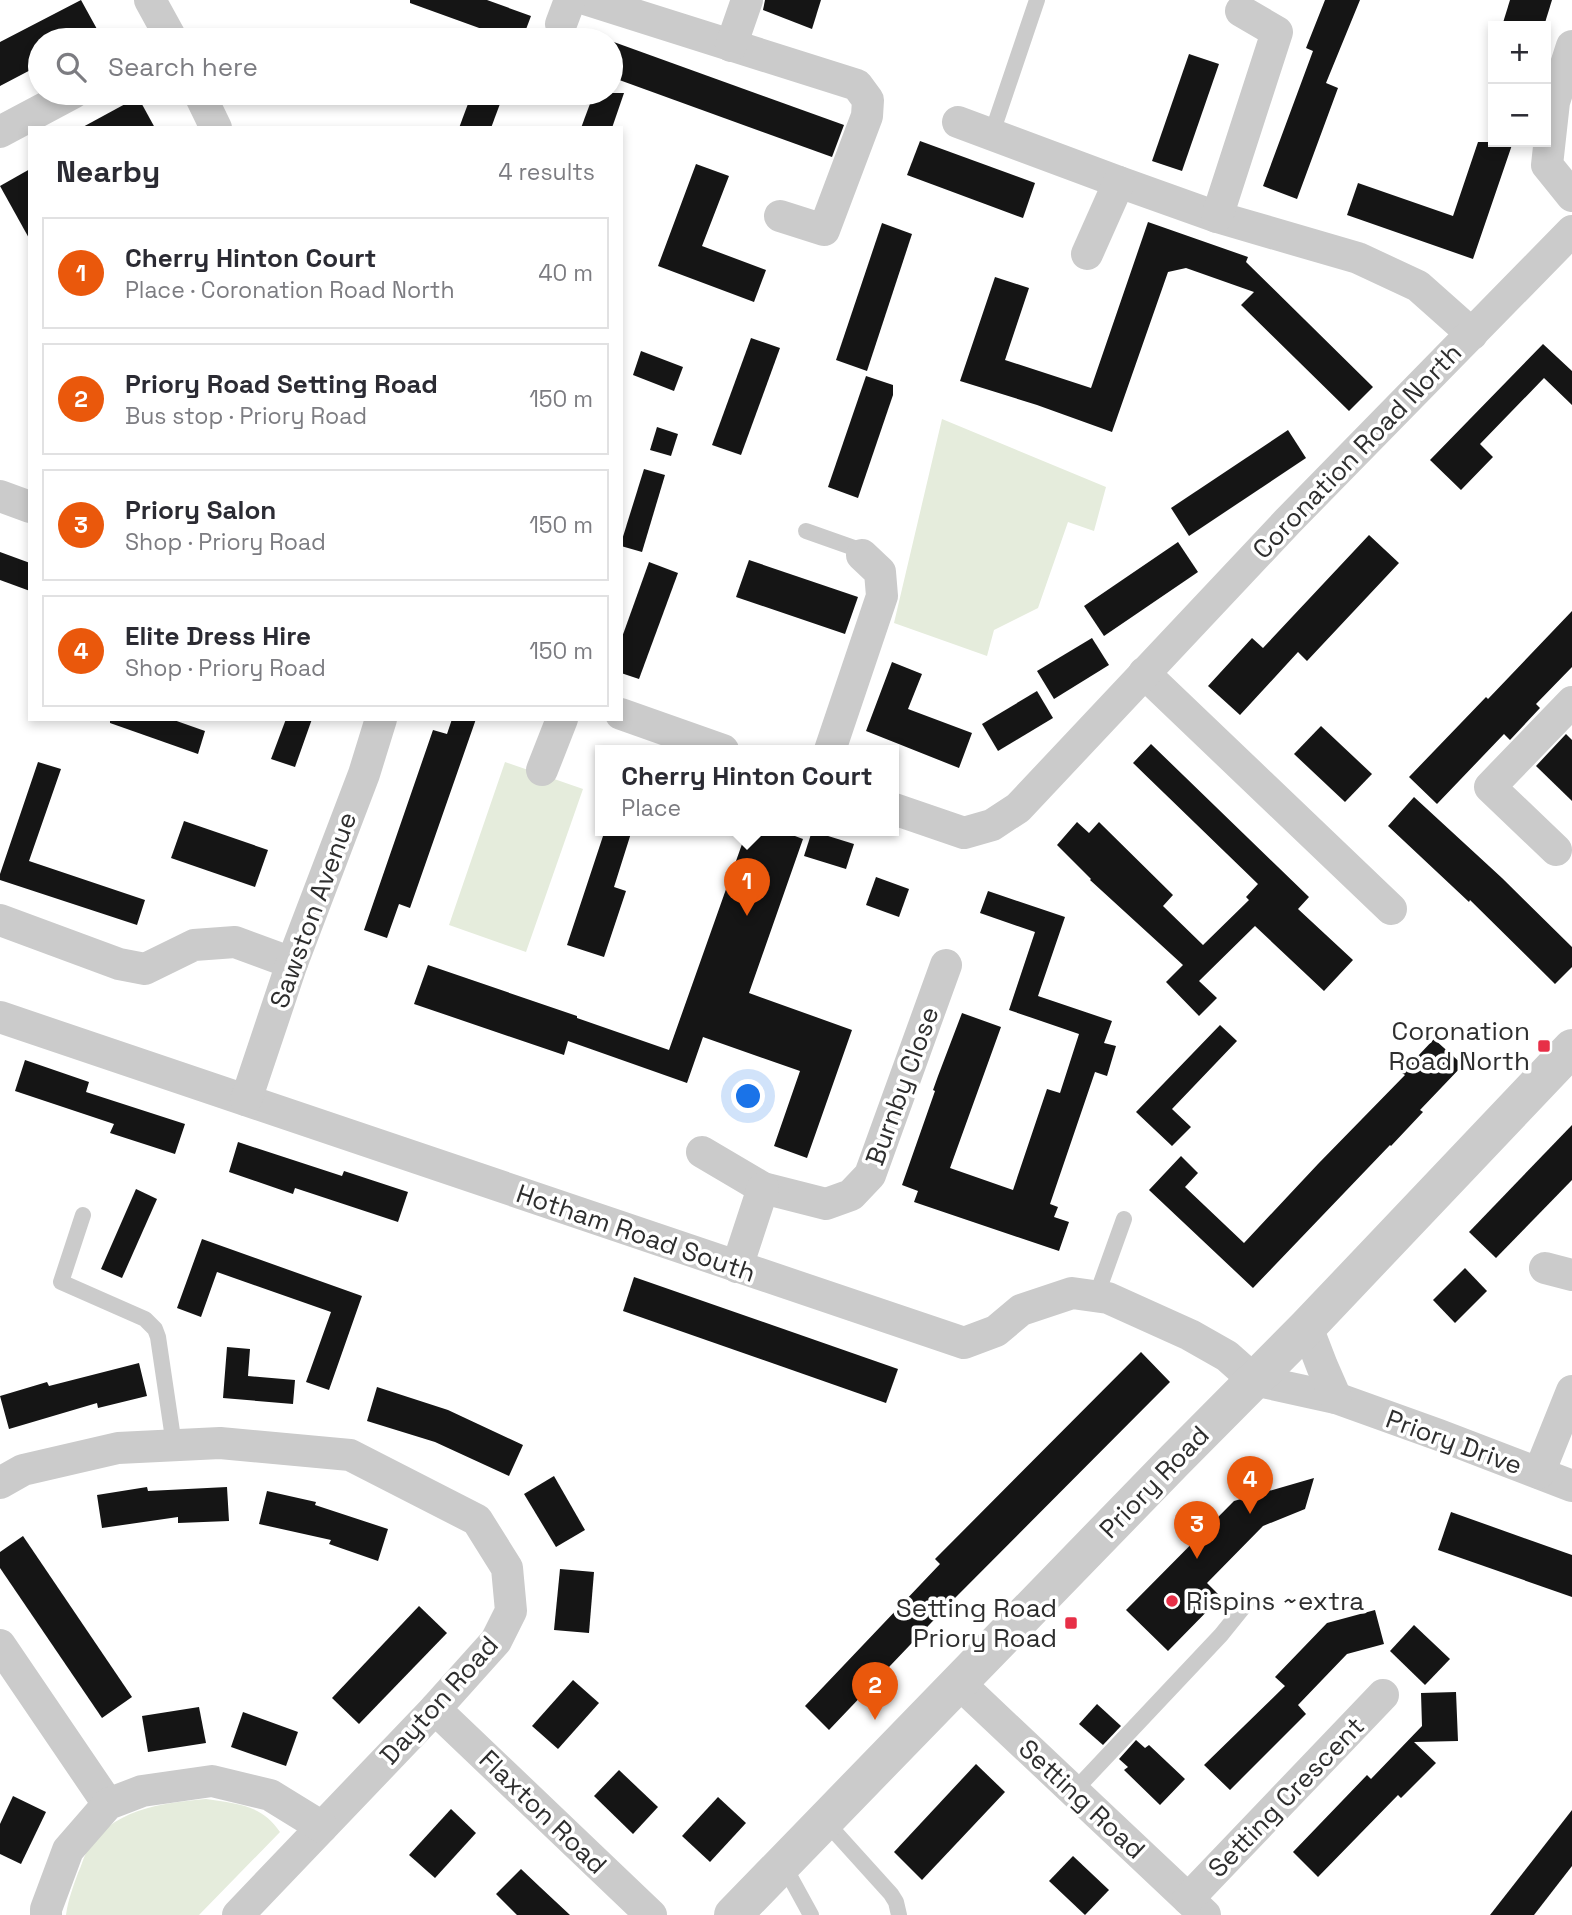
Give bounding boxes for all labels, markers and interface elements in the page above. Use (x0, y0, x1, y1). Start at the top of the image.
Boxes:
map controls (1488, 21, 1551, 147)
button: + (1488, 21, 1551, 84)
search box (28, 28, 623, 105)
icon: search (52, 48, 90, 86)
text: Search here (108, 50, 258, 84)
button: − (1488, 84, 1551, 147)
text: Nearby (56, 152, 160, 191)
text: 4 results (498, 157, 595, 187)
text: Cherry Hinton Court (125, 241, 376, 275)
text: 1 (76, 258, 86, 288)
text: 40 m (538, 258, 593, 288)
text: Place · Coronation Road North (125, 275, 455, 305)
street label: Coronation Road North (1245, 336, 1469, 566)
text: Priory Road Setting Road (125, 367, 438, 401)
text: 2 (74, 384, 88, 414)
text: 150 m (529, 384, 593, 414)
text: Bus stop · Priory Road (125, 401, 367, 431)
text: Priory Salon (125, 493, 276, 527)
text: 3 (74, 510, 88, 540)
text: 150 m (529, 510, 593, 540)
text: Shop · Priory Road (125, 527, 326, 557)
text: Elite Dress Hire (125, 619, 311, 653)
text: 4 (74, 636, 88, 666)
text: 150 m (529, 636, 593, 666)
text: Shop · Priory Road (125, 653, 326, 683)
popup (595, 745, 899, 836)
text: Cherry Hinton Court (621, 759, 873, 793)
text: Place (621, 793, 681, 823)
street label: Sawston Avenue (262, 807, 364, 1013)
pin: 1 (724, 858, 770, 916)
street label: Burnby Close (858, 1002, 946, 1170)
place label: Coronation Road North (1388, 1014, 1530, 1078)
marker: Coronation Road North (1536, 1038, 1552, 1054)
your location (731, 1079, 765, 1113)
street label: Hotham Road South (512, 1176, 760, 1290)
street label: Priory Drive (1381, 1402, 1527, 1482)
street label: Priory Road (1092, 1418, 1216, 1546)
pin: 4 (1227, 1456, 1273, 1514)
pin: 3 (1174, 1501, 1220, 1559)
place label: Rispins ~extra (1186, 1584, 1364, 1618)
place label: Setting Road Priory Road (896, 1591, 1057, 1655)
marker: Rispins ~extra (1164, 1593, 1180, 1609)
marker: Setting Road Priory Road (1063, 1615, 1079, 1631)
street label: Dayton Road (372, 1629, 506, 1771)
pin: 2 (852, 1662, 898, 1720)
street label: Setting Crescent (1201, 1709, 1371, 1885)
street label: Setting Road (1011, 1732, 1153, 1866)
street label: Flaxton Road (472, 1743, 614, 1881)

